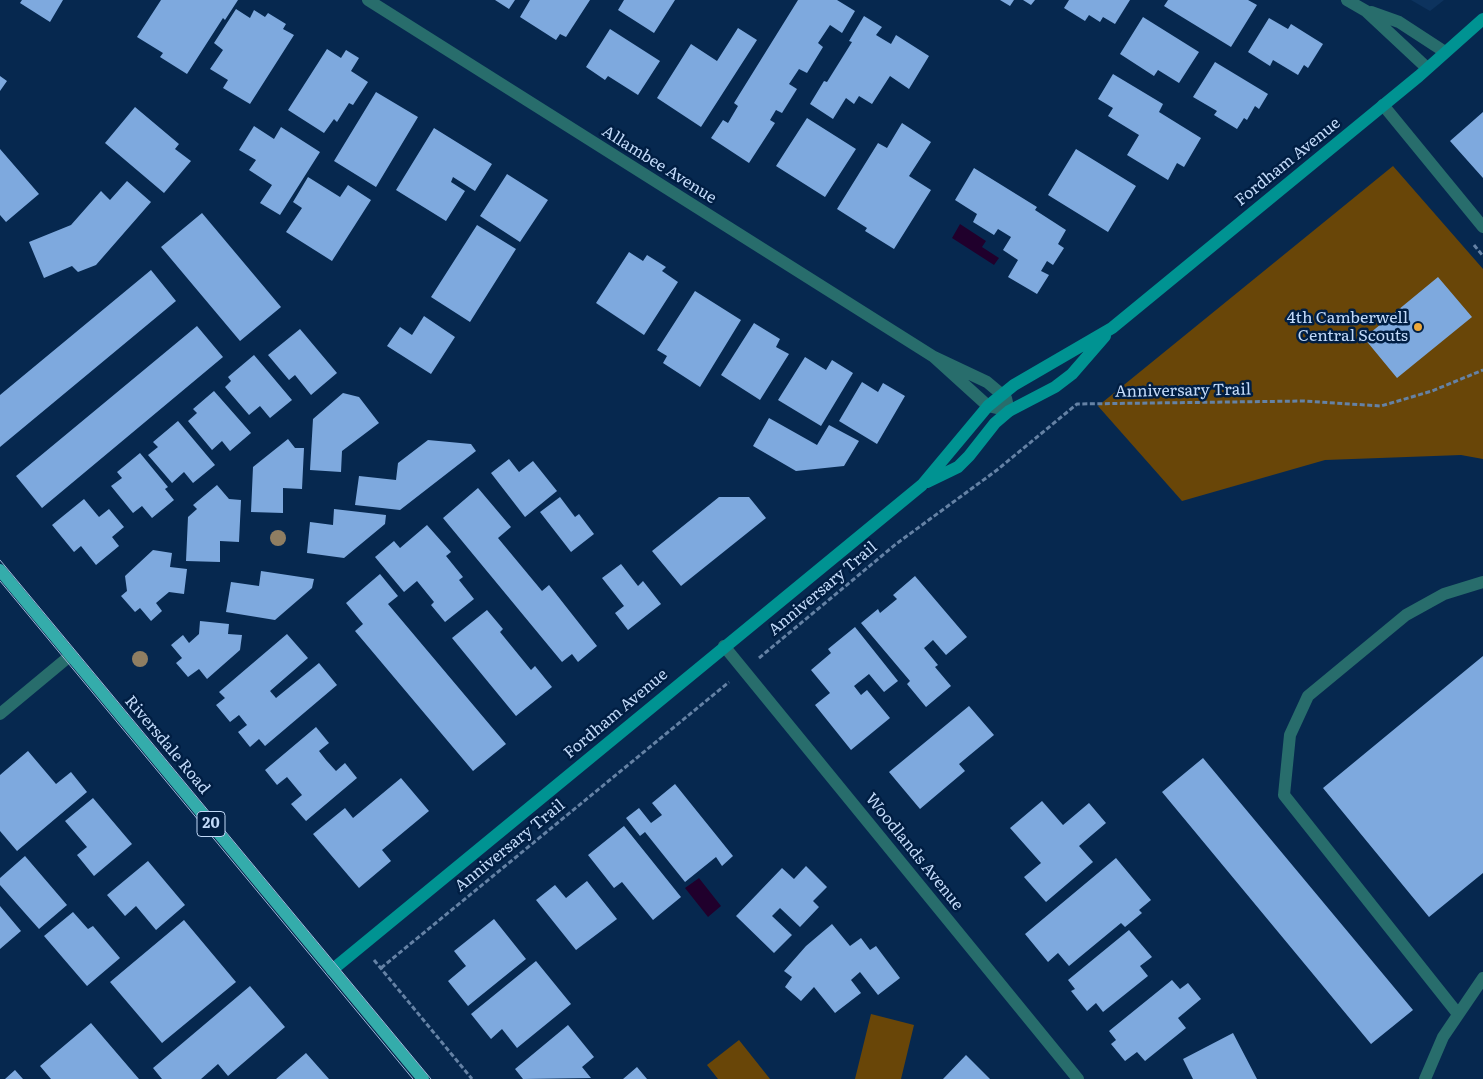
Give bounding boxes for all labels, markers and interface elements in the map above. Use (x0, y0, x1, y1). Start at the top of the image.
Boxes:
street label: Fordham Avenue (1232, 114, 1344, 210)
street label: Allambee Avenue (598, 122, 720, 208)
place label: 4th Camberwell Central Scouts (1287, 308, 1408, 346)
marker: 4th Camberwell Central Scouts (1412, 321, 1424, 333)
street label: Anniversary Trail (1115, 380, 1251, 402)
street label: Anniversary Trail (765, 538, 881, 640)
street label: Fordham Avenue (560, 665, 672, 763)
street label: Riversdale Road (120, 692, 214, 798)
street label: Woodlands Avenue (861, 790, 967, 914)
street label: Anniversary Trail (451, 796, 569, 896)
road number: 20 (197, 812, 225, 836)

